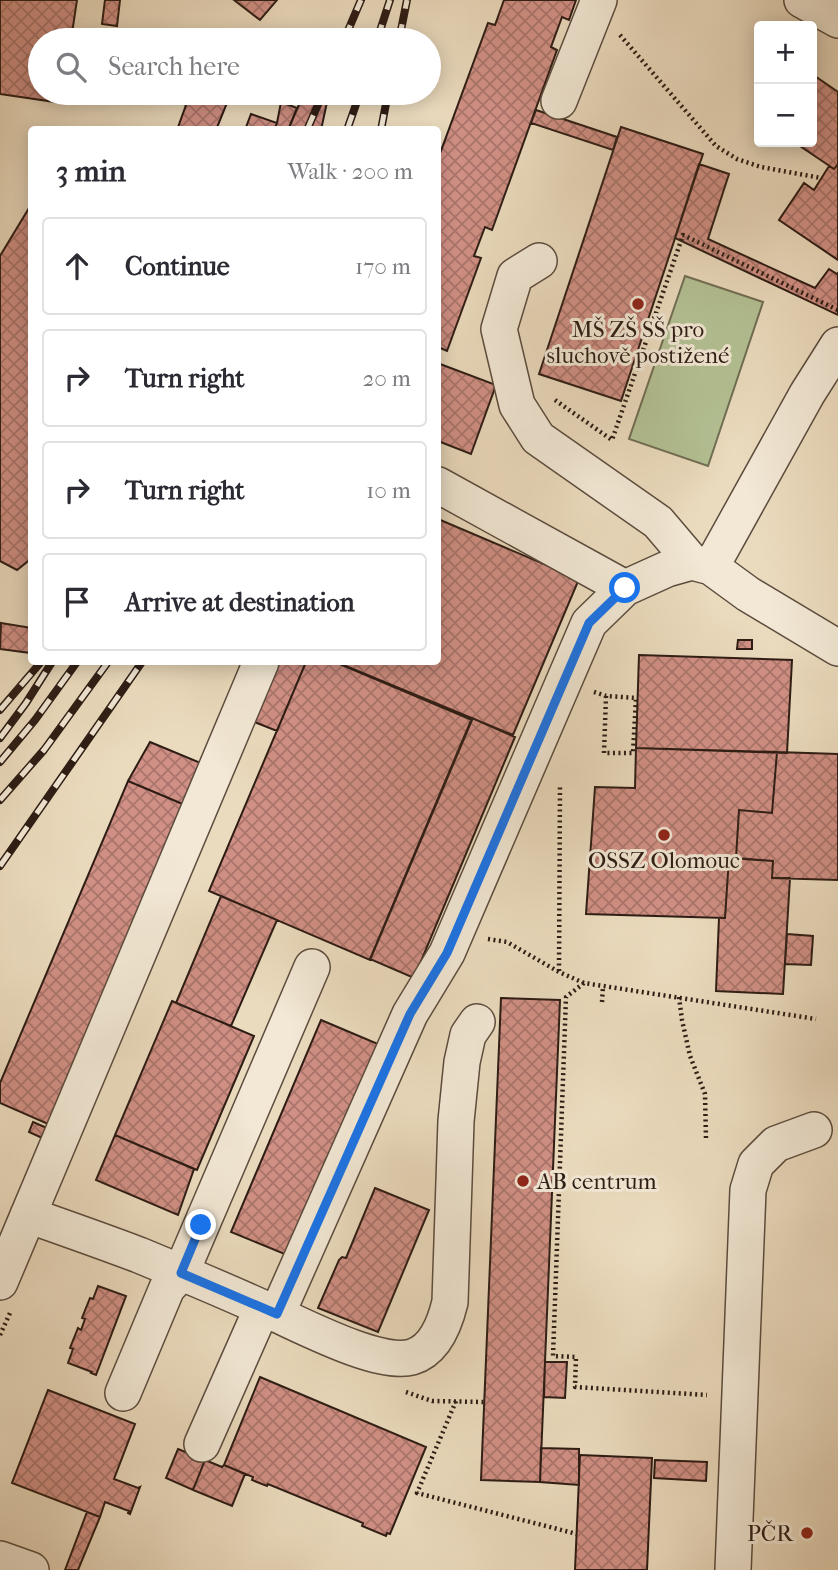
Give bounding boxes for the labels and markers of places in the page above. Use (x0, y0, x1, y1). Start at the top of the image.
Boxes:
marker: MŠ ZŠ SŠ pro sluchově postižené (630, 296, 646, 312)
place label: MŠ ZŠ SŠ pro sluchově postižené (547, 316, 729, 369)
marker: OSSZ Olomouc (656, 827, 672, 843)
place label: OSSZ Olomouc (588, 847, 740, 874)
place label: AB centrum (536, 1168, 657, 1195)
marker: AB centrum (515, 1173, 531, 1189)
place label: PČR (747, 1520, 794, 1547)
marker: PČR (799, 1525, 815, 1541)

